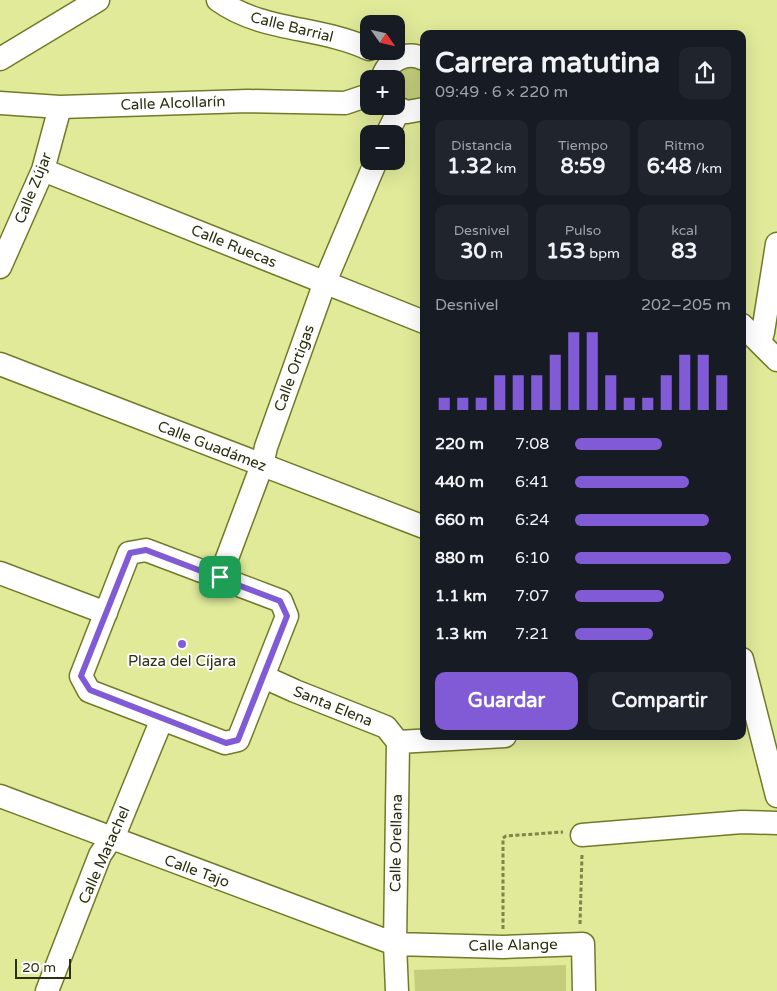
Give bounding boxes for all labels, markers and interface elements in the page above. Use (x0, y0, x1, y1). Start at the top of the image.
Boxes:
street label: Calle Barrial (249, 8, 335, 46)
north arrow (360, 15, 405, 60)
map controls (360, 15, 405, 170)
text: Carrera matutina (435, 46, 660, 80)
button: share (679, 47, 731, 99)
button: + (360, 70, 405, 115)
text: 09:49 · 6 × 220 m (435, 82, 568, 102)
street label: Calle Alcollarín (120, 92, 226, 114)
button: − (360, 125, 405, 170)
text: Distancia (451, 137, 512, 154)
text: Tiempo (558, 137, 608, 154)
text: Ritmo (664, 137, 704, 154)
street label: Calle Zújar (11, 149, 56, 226)
text: 1.32 (447, 154, 492, 179)
text: 8:59 (560, 154, 606, 179)
text: 6:48 (647, 154, 692, 179)
text: km (492, 160, 516, 177)
text: /km (692, 160, 722, 177)
street label: Calle Ruecas (189, 221, 279, 271)
text: Desnivel (454, 222, 509, 239)
text: Pulso (565, 222, 601, 239)
text: kcal (671, 222, 697, 239)
text: 30 (460, 239, 487, 264)
text: 153 (546, 239, 586, 264)
text: 83 (671, 239, 698, 264)
text: m (487, 245, 503, 262)
text: bpm (586, 245, 620, 262)
text: Desnivel (435, 295, 499, 315)
text: 202–205 m (641, 295, 731, 315)
street label: Calle Ortigas (270, 322, 318, 414)
street label: Calle Guadámez (155, 417, 269, 475)
text: 220 m (435, 434, 484, 454)
text: 7:08 (515, 434, 549, 454)
text: 440 m (435, 472, 484, 492)
text: 6:41 (515, 472, 549, 492)
text: 660 m (435, 510, 484, 530)
text: 6:24 (515, 510, 549, 530)
text: 880 m (435, 548, 484, 568)
text: 6:10 (515, 548, 549, 568)
pin (199, 556, 241, 598)
icon: arrive (206, 563, 234, 591)
text: 1.1 km (435, 586, 487, 606)
text: 7:07 (515, 586, 549, 606)
text: 1.3 km (435, 624, 487, 644)
text: 7:21 (515, 624, 549, 644)
marker: Plaza del Cíjara (176, 638, 188, 650)
place label: Plaza del Cíjara (128, 652, 236, 670)
button: Guardar (435, 672, 578, 730)
button: Compartir (588, 672, 731, 730)
street label: Santa Elena (291, 682, 375, 730)
street label: Calle Orellana (386, 794, 406, 892)
street label: Calle Matachel (74, 803, 134, 907)
street label: Calle Tajo (162, 851, 232, 891)
street label: Calle Alange (468, 935, 558, 955)
scale bar (15, 956, 71, 979)
text: 20 m (22, 959, 56, 976)

